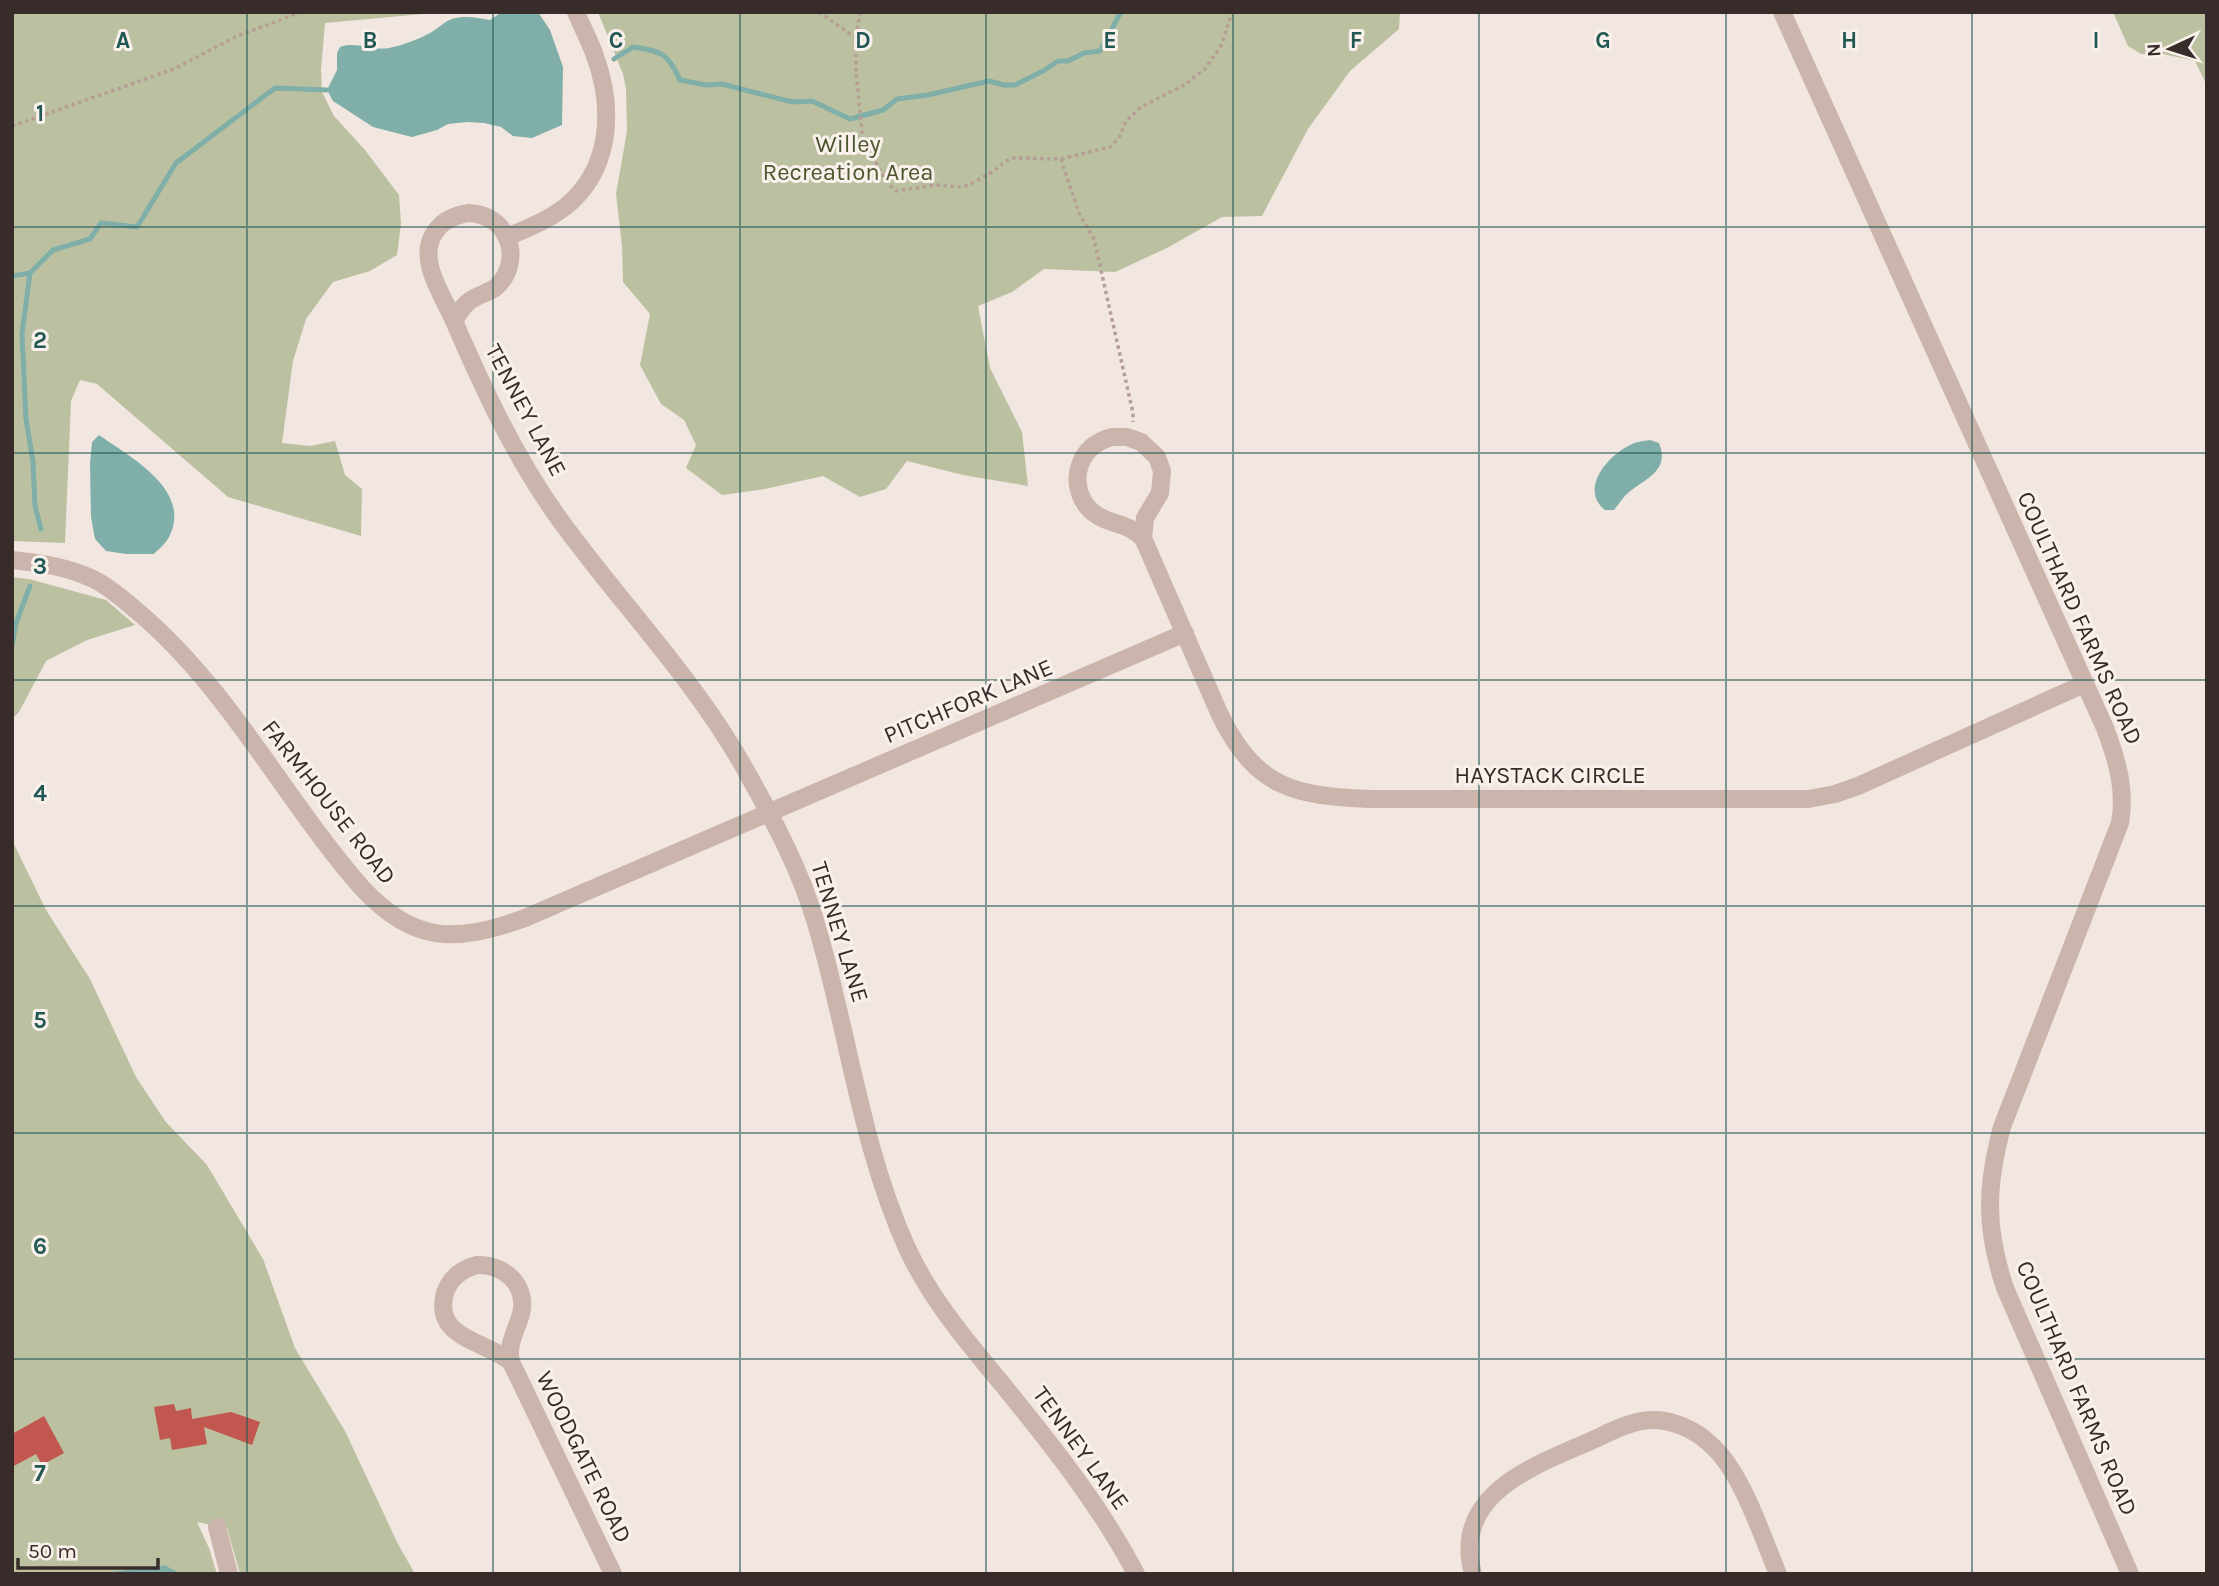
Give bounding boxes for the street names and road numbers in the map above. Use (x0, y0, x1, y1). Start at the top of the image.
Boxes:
street label: TENNEY LANE (479, 339, 573, 481)
street label: COULTHARD FARMS ROAD (2011, 487, 2149, 749)
street label: PITCHFORK LANE (879, 653, 1057, 749)
street label: FARMHOUSE ROAD (256, 714, 402, 890)
street label: HAYSTACK CIRCLE (1454, 761, 1646, 789)
street label: TENNEY LANE (805, 858, 875, 1006)
street label: COULTHARD FARMS ROAD (2011, 1256, 2143, 1520)
street label: WOODGATE ROAD (530, 1367, 638, 1547)
street label: TENNEY LANE (1027, 1381, 1135, 1515)

